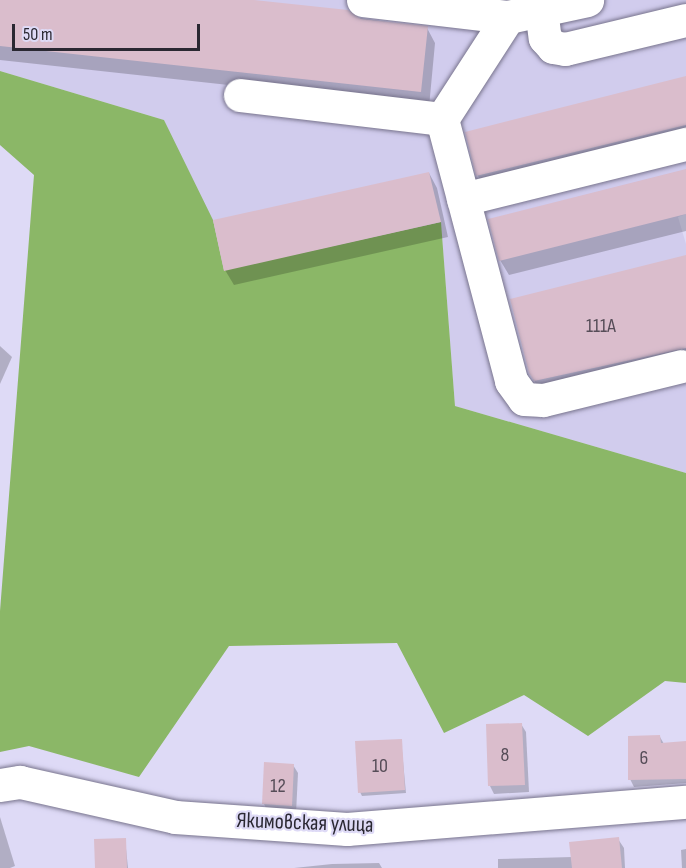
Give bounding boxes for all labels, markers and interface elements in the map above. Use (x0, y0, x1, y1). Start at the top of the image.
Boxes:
scale bar (15, 12, 202, 50)
text: 50 m (23, 24, 53, 45)
house number: 111А (586, 314, 616, 338)
house number: 8 (501, 743, 509, 767)
house number: 6 (640, 746, 648, 770)
house number: 10 (372, 754, 388, 778)
house number: 12 (270, 774, 286, 798)
street label: Якимовская улица (236, 807, 374, 839)

